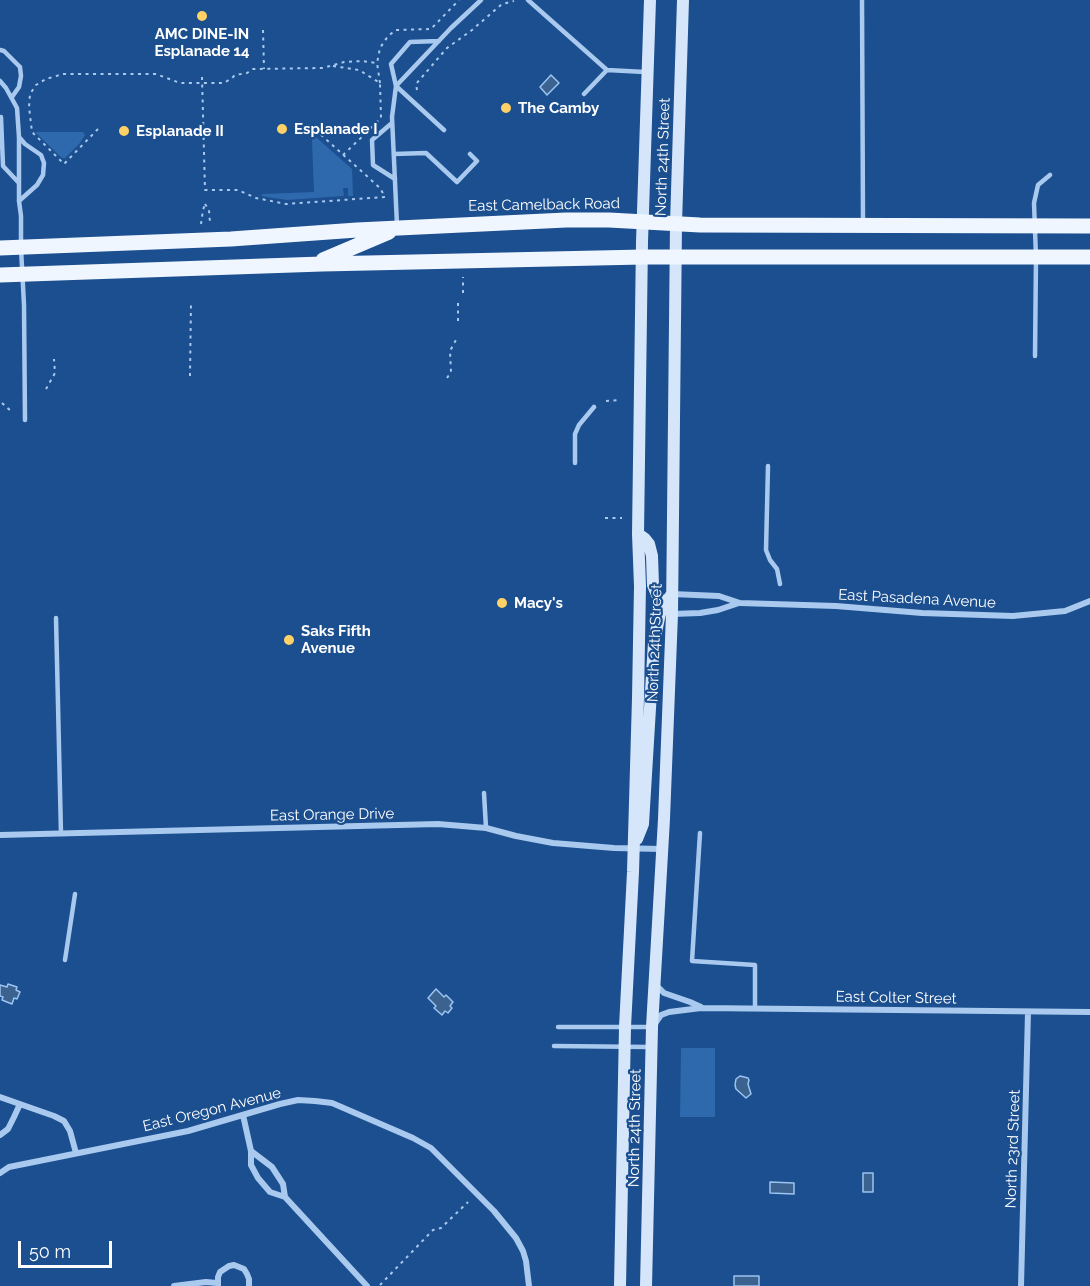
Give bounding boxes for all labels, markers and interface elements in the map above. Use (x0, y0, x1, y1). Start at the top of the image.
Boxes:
marker: AMC DINE-IN Esplanade 14 (195, 9, 209, 23)
place label: AMC DINE-IN Esplanade 14 (154, 25, 250, 60)
street label: North 24th Street (652, 98, 674, 216)
place label: The Camby (518, 99, 599, 117)
marker: The Camby (499, 101, 513, 115)
place label: Esplanade I (294, 120, 377, 138)
place label: Esplanade II (136, 122, 224, 140)
marker: Esplanade I (275, 122, 289, 136)
marker: Esplanade II (117, 124, 131, 138)
street label: East Camelback Road (468, 195, 620, 215)
street label: North 24th Street (644, 584, 666, 702)
street label: East Pasadena Avenue (838, 586, 996, 612)
place label: Macy's (514, 594, 563, 612)
marker: Macy's (495, 596, 509, 610)
place label: Saks Fifth Avenue (301, 622, 371, 657)
marker: Saks Fifth Avenue (282, 633, 296, 647)
street label: East Orange Drive (270, 805, 394, 825)
street label: East Colter Street (835, 988, 957, 1008)
street label: North 24th Street (625, 1069, 645, 1187)
street label: East Oregon Avenue (141, 1084, 283, 1136)
street label: North 23rd Street (1002, 1089, 1024, 1209)
scale bar (21, 1229, 116, 1267)
text: 50 m (29, 1241, 71, 1262)

